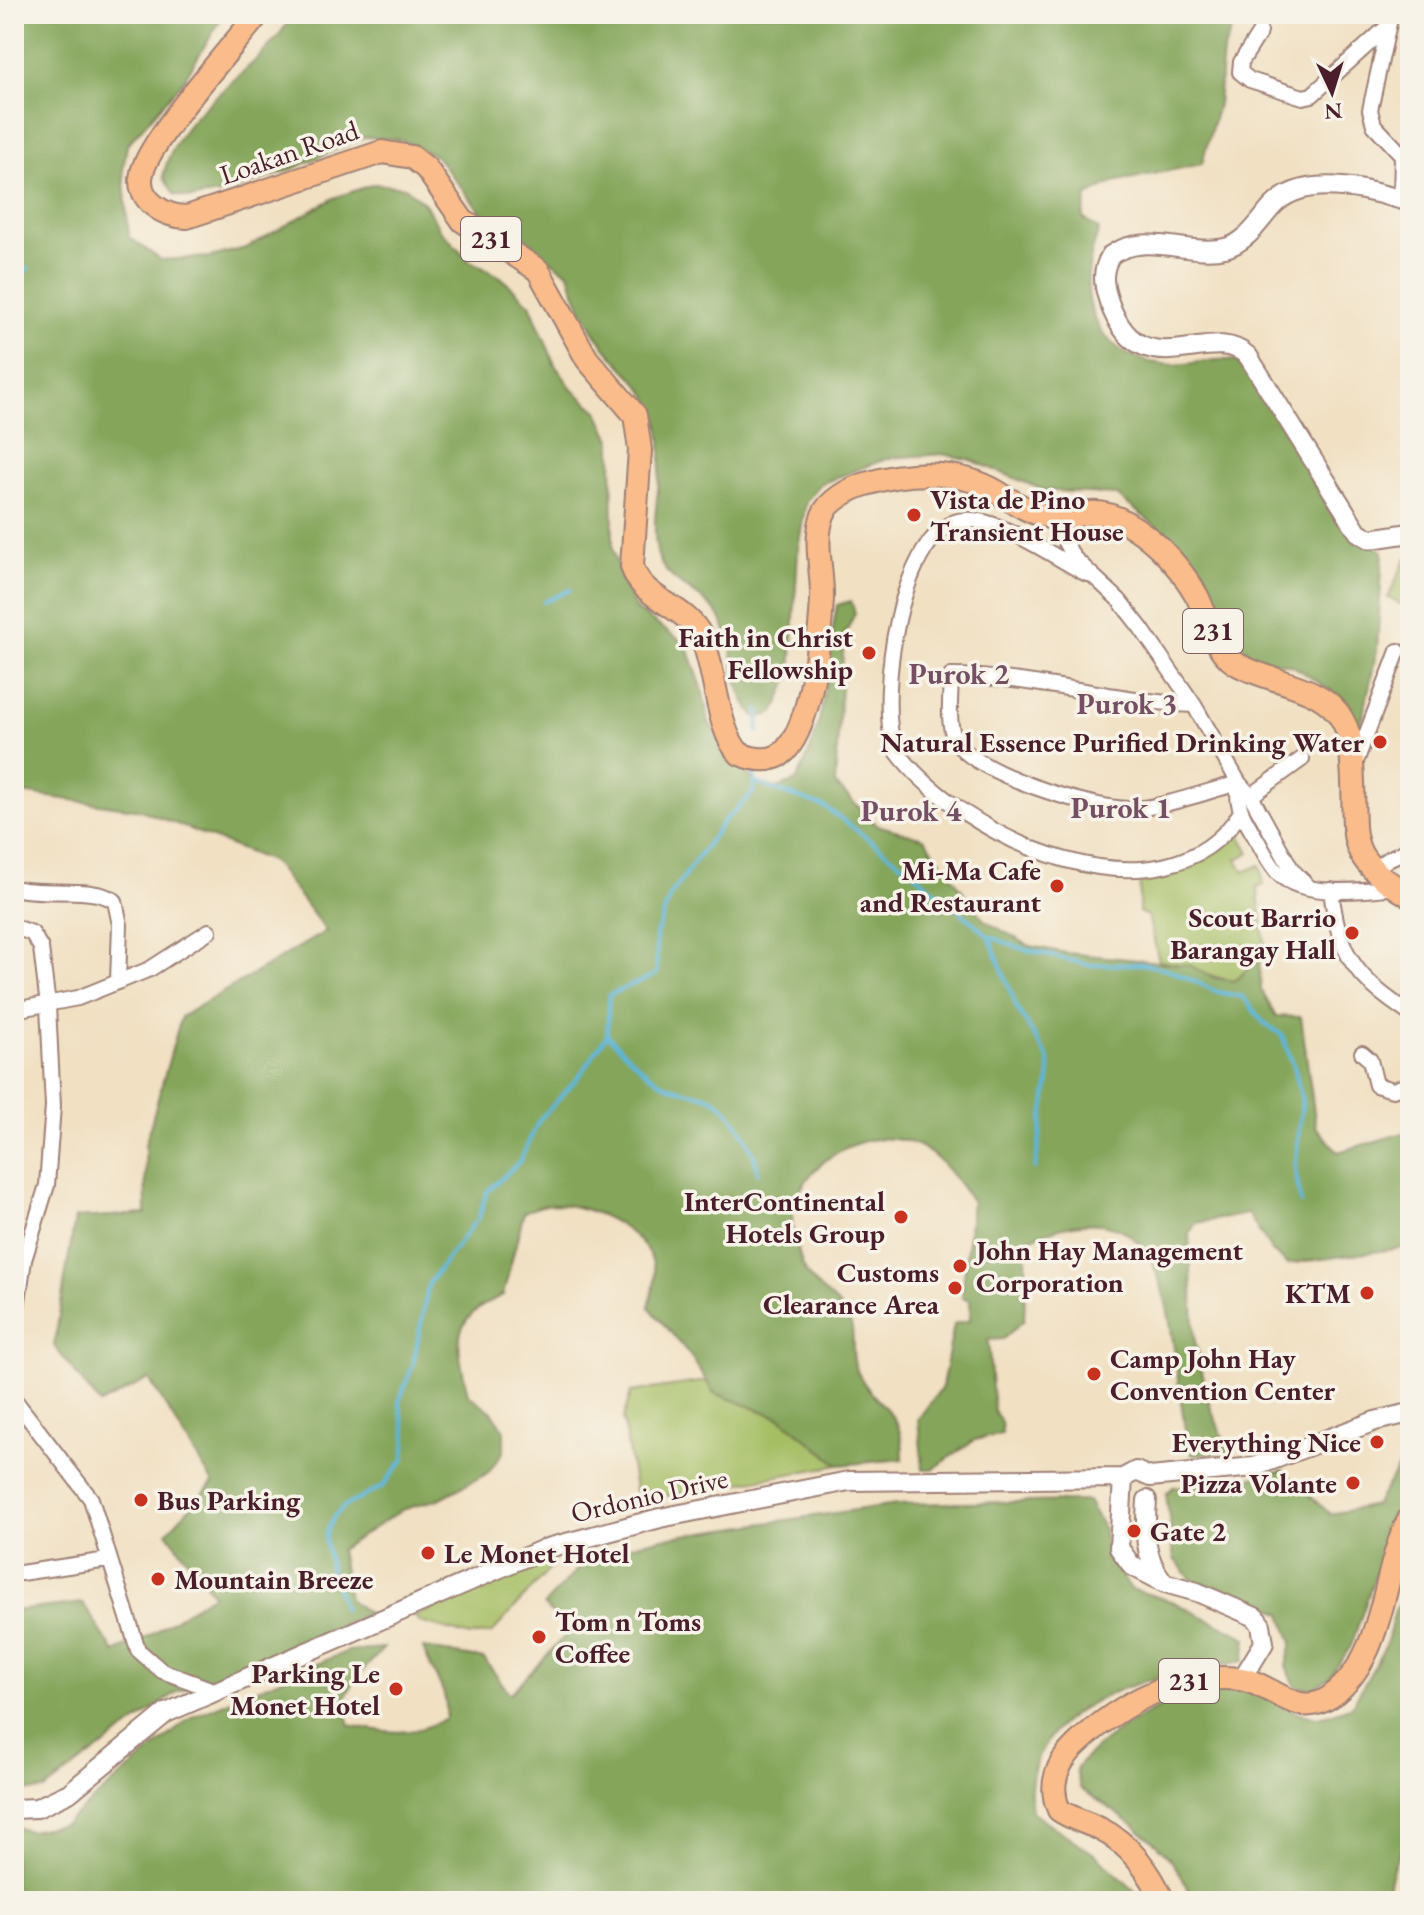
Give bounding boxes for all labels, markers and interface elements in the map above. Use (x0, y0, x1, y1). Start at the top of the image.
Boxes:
north arrow (1292, 52, 1372, 132)
text: N (1323, 96, 1343, 127)
street label: Loakan Road (215, 111, 364, 192)
road number: 231 (461, 217, 521, 261)
place label: Vista de Pino Transient House (930, 481, 1124, 549)
marker: Vista de Pino Transient House (905, 506, 923, 524)
road number: 231 (1183, 609, 1243, 653)
place label: Faith in Christ Fellowship (678, 619, 853, 687)
marker: Faith in Christ Fellowship (860, 644, 878, 662)
district label: Purok 2 (909, 654, 1010, 693)
district label: Purok 3 (1077, 684, 1177, 723)
place label: Natural Essence Purified Drinking Water (880, 724, 1364, 760)
marker: Natural Essence Purified Drinking Water (1371, 733, 1389, 751)
district label: Purok 1 (1071, 788, 1171, 827)
district label: Purok 4 (861, 791, 963, 830)
place label: Mi-Ma Cafe and Restaurant (860, 852, 1041, 920)
marker: Mi-Ma Cafe and Restaurant (1048, 877, 1066, 895)
place label: Scout Barrio Barangay Hall (1170, 899, 1336, 967)
marker: Scout Barrio Barangay Hall (1343, 924, 1361, 942)
place label: InterContinental Hotels Group (684, 1183, 885, 1251)
marker: InterContinental Hotels Group (892, 1208, 910, 1226)
place label: John Hay Management Corporation (973, 1232, 1243, 1300)
place label: Customs Clearance Area (763, 1254, 940, 1322)
marker: John Hay Management Corporation (951, 1257, 969, 1275)
place label: KTM (1285, 1275, 1351, 1311)
marker: Customs Clearance Area (946, 1279, 964, 1297)
marker: KTM (1358, 1284, 1376, 1302)
place label: Camp John Hay Convention Center (1110, 1340, 1336, 1408)
marker: Camp John Hay Convention Center (1085, 1365, 1103, 1383)
place label: Everything Nice (1172, 1424, 1361, 1460)
marker: Everything Nice (1368, 1433, 1386, 1451)
street label: Ordonio Drive (567, 1459, 731, 1530)
place label: Pizza Volante (1180, 1465, 1337, 1501)
marker: Pizza Volante (1344, 1474, 1362, 1492)
place label: Bus Parking (157, 1482, 301, 1518)
marker: Bus Parking (132, 1491, 150, 1509)
place label: Gate 2 (1150, 1513, 1226, 1549)
marker: Gate 2 (1125, 1522, 1143, 1540)
place label: Le Monet Hotel (444, 1535, 629, 1571)
marker: Le Monet Hotel (419, 1544, 437, 1562)
place label: Mountain Breeze (174, 1561, 374, 1597)
marker: Mountain Breeze (149, 1570, 167, 1588)
place label: Tom n Toms Coffee (555, 1603, 701, 1671)
marker: Tom n Toms Coffee (530, 1628, 548, 1646)
place label: Parking Le Monet Hotel (230, 1655, 380, 1723)
road number: 231 (1159, 1659, 1219, 1703)
marker: Parking Le Monet Hotel (387, 1680, 405, 1698)

